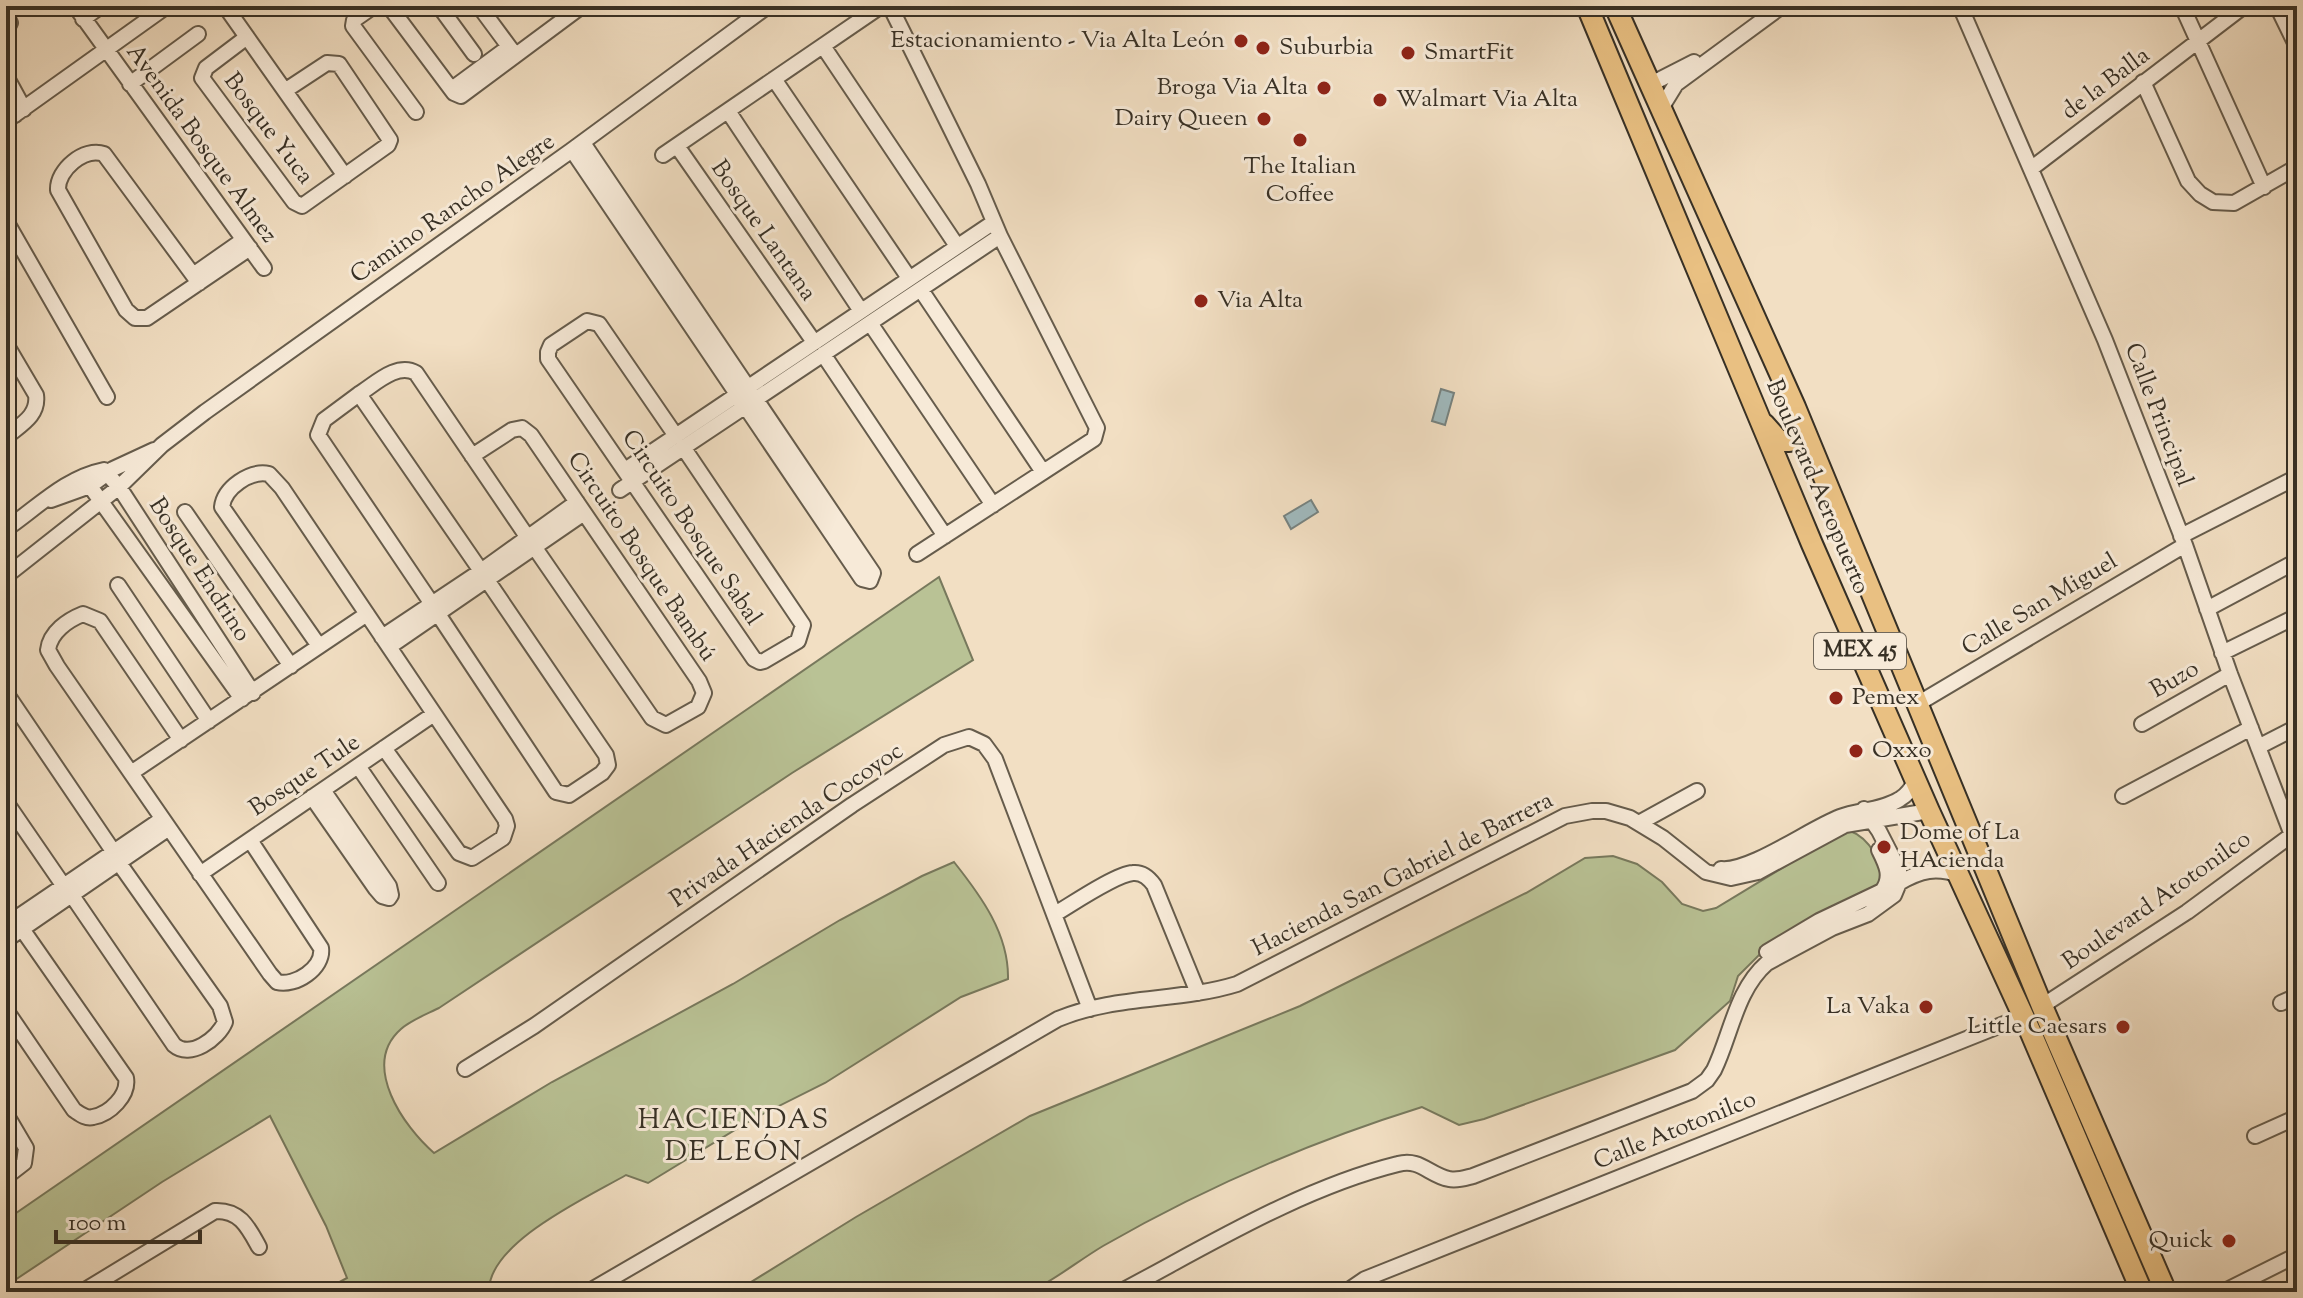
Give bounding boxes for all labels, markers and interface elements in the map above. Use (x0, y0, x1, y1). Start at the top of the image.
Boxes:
place label: Estacionamiento - Via Alta León (891, 24, 1225, 58)
place label: Suburbia (1279, 31, 1374, 65)
marker: Estacionamiento - Via Alta León (1232, 32, 1250, 50)
place label: SmartFit (1424, 36, 1514, 70)
street label: Avenida Bosque Almez (117, 37, 285, 251)
marker: Suburbia (1254, 39, 1272, 57)
street label: de la Balla (2055, 39, 2157, 129)
marker: SmartFit (1399, 44, 1417, 62)
street label: Bosque Yuca (215, 66, 321, 192)
place label: Broga Via Alta (1157, 71, 1308, 105)
marker: Broga Via Alta (1315, 79, 1333, 97)
place label: Walmart Via Alta (1396, 83, 1578, 117)
marker: Walmart Via Alta (1371, 91, 1389, 109)
place label: Dairy Queen (1115, 102, 1248, 136)
marker: Dairy Queen (1255, 110, 1273, 128)
street label: Camino Rancho Alegre (344, 125, 562, 293)
marker: The Italian Coffee (1291, 131, 1309, 149)
place label: The Italian Coffee (1244, 150, 1356, 212)
street label: Bosque Lantana (702, 154, 824, 308)
place label: Via Alta (1217, 284, 1303, 318)
marker: Via Alta (1192, 292, 1210, 310)
street label: Calle Principal (2115, 338, 2201, 492)
street label: Boulevard Aeropuerto (1756, 374, 1878, 600)
street label: Circuito Bosque Sabal (613, 423, 769, 633)
street label: Circuito Bosque Bambú (558, 445, 724, 669)
street label: Bosque Endrino (140, 491, 258, 649)
street label: Calle San Miguel (1956, 545, 2125, 665)
road number: MEX 45 (1814, 633, 1906, 669)
street label: Buzo (2144, 652, 2206, 708)
place label: Pemex (1852, 681, 1919, 715)
marker: Pemex (1827, 689, 1845, 707)
street label: Bosque Tule (243, 726, 367, 826)
place label: Oxxo (1872, 734, 1932, 768)
street label: Privada Hacienda Cocoyoc (664, 735, 910, 917)
marker: Oxxo (1847, 742, 1865, 760)
street label: Hacienda San Gabriel de Barrera (1247, 784, 1559, 966)
place label: Dome of La HAcienda (1900, 816, 2020, 878)
street label: Boulevard Atotonilco (2056, 823, 2258, 979)
marker: Dome of La HAcienda (1875, 838, 1893, 856)
place label: La Vaka (1826, 990, 1910, 1024)
marker: La Vaka (1917, 998, 1935, 1016)
place label: Little Caesars (1967, 1010, 2107, 1044)
marker: Little Caesars (2114, 1018, 2132, 1036)
street label: Calle Atotonilco (1589, 1083, 1761, 1179)
district label: HACIENDAS DE LEÓN (638, 1101, 830, 1173)
scale bar (56, 1194, 200, 1244)
text: 100 m (68, 1207, 126, 1241)
place label: Quick (2149, 1224, 2213, 1258)
marker: Quick (2220, 1232, 2238, 1250)

